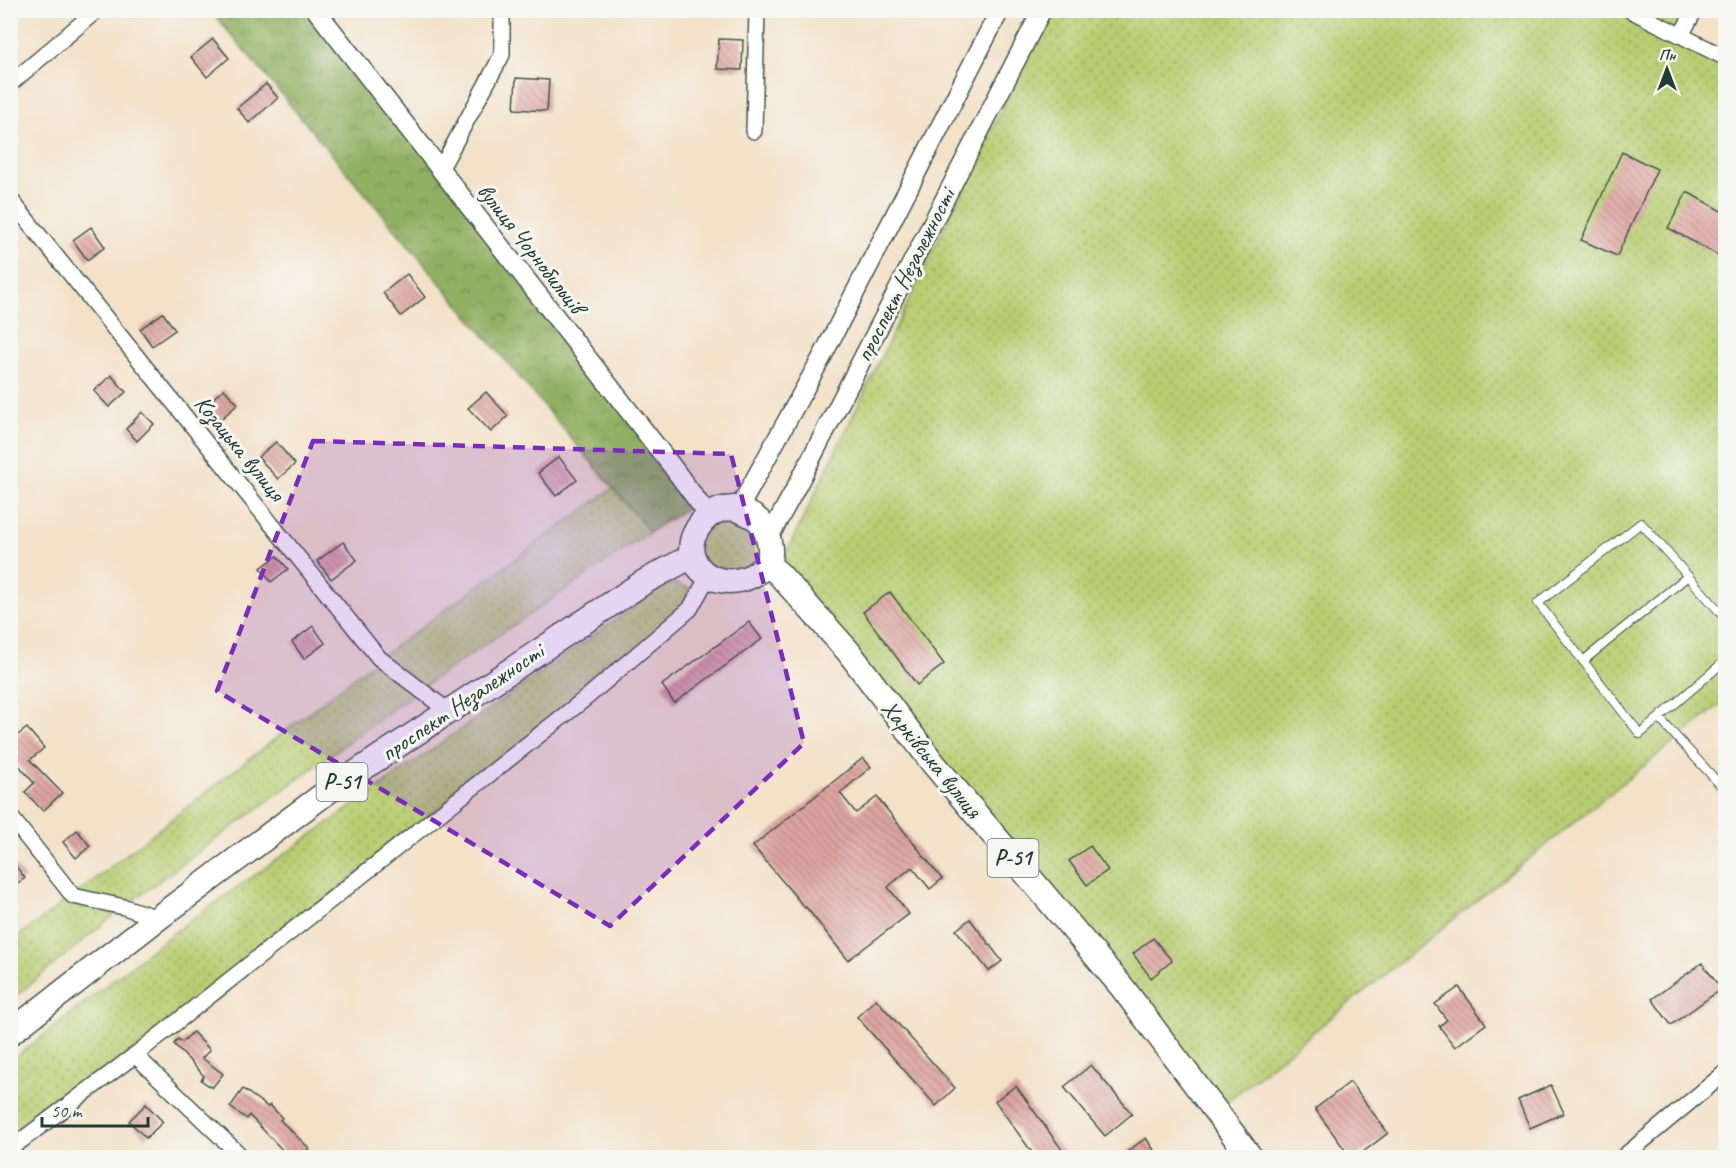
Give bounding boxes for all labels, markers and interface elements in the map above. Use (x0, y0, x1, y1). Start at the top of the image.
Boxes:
north arrow (1637, 39, 1697, 99)
text: Пн (1659, 45, 1676, 65)
street label: вулиця Чорнобильців (471, 177, 595, 324)
street label: проспект Незалежності (848, 181, 964, 367)
street label: Козацька вулиця (187, 389, 293, 509)
street label: проспект Незалежності (375, 635, 552, 769)
street label: Харківська вулиця (875, 694, 990, 825)
road number: Р-51 (316, 763, 368, 801)
road number: Р-51 (988, 839, 1038, 877)
scale bar (42, 1090, 148, 1128)
text: 50 m (51, 1100, 84, 1122)

